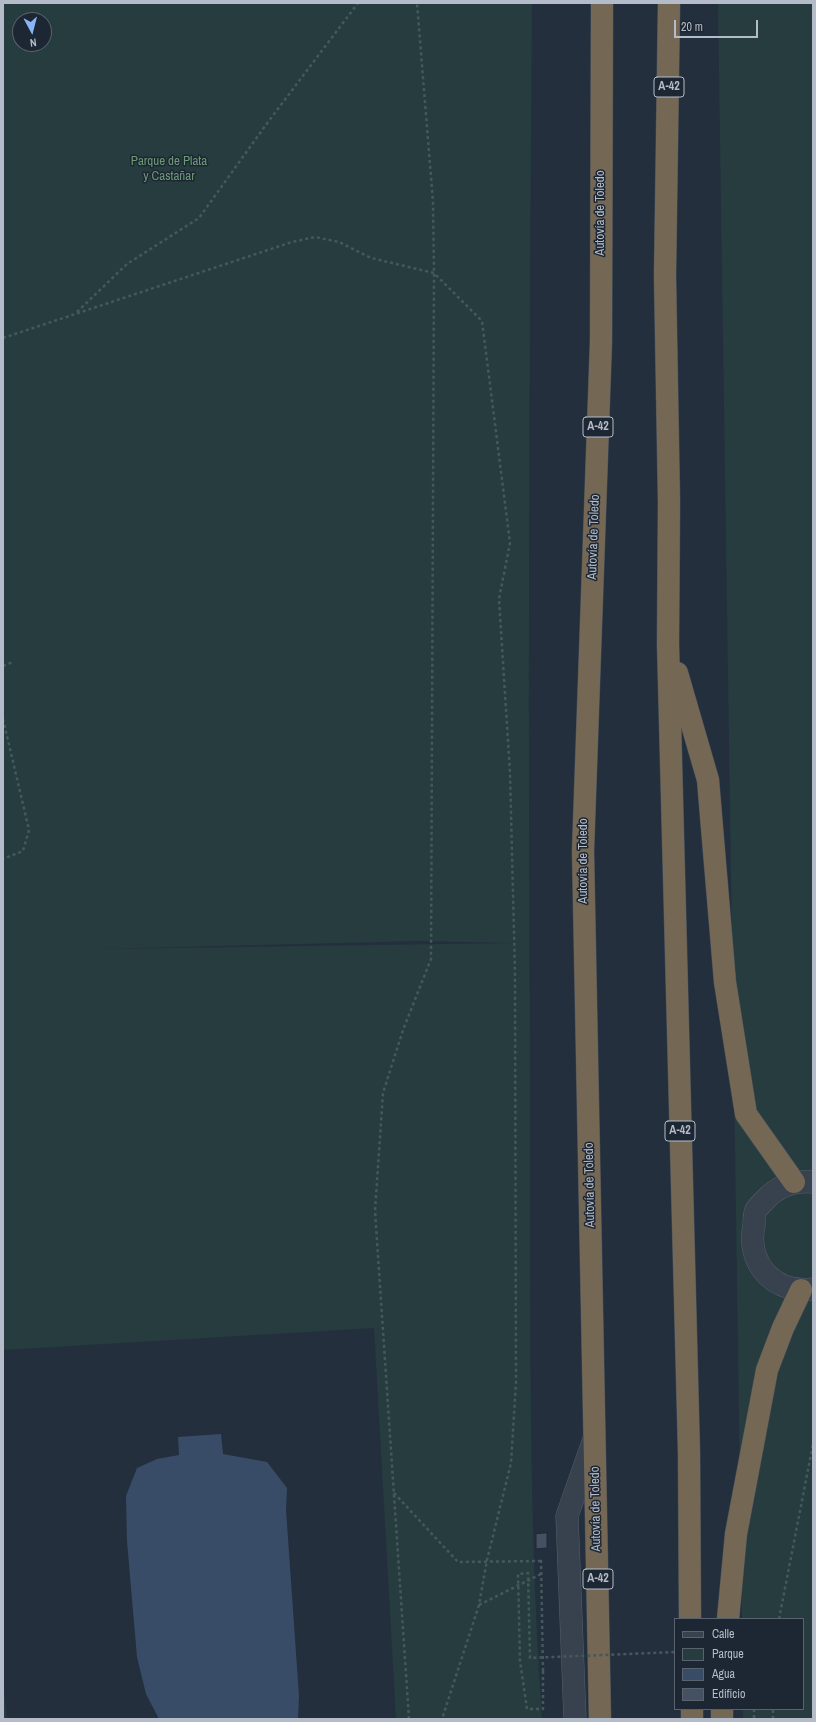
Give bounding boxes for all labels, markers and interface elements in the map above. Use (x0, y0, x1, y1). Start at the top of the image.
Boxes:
north arrow (12, 12, 52, 52)
scale bar (676, 12, 760, 38)
text: 20 m (681, 19, 703, 35)
text: N (29, 36, 37, 50)
road number: A-42 (654, 77, 684, 97)
park label: Parque de Plata y Castañar (131, 154, 207, 185)
street label: Autovía de Toledo (593, 170, 609, 256)
road number: A-42 (583, 417, 613, 437)
street label: Autovía de Toledo (585, 494, 603, 580)
street label: Autovía de Toledo (576, 818, 592, 904)
road number: A-42 (665, 1121, 695, 1141)
street label: Autovía de Toledo (581, 1142, 599, 1228)
street label: Autovía de Toledo (587, 1466, 605, 1552)
road number: A-42 (583, 1569, 613, 1589)
legend (674, 1618, 804, 1710)
text: Calle (712, 1626, 734, 1642)
text: Parque (712, 1646, 744, 1662)
text: Agua (712, 1666, 735, 1682)
text: Edificio (712, 1686, 745, 1702)

